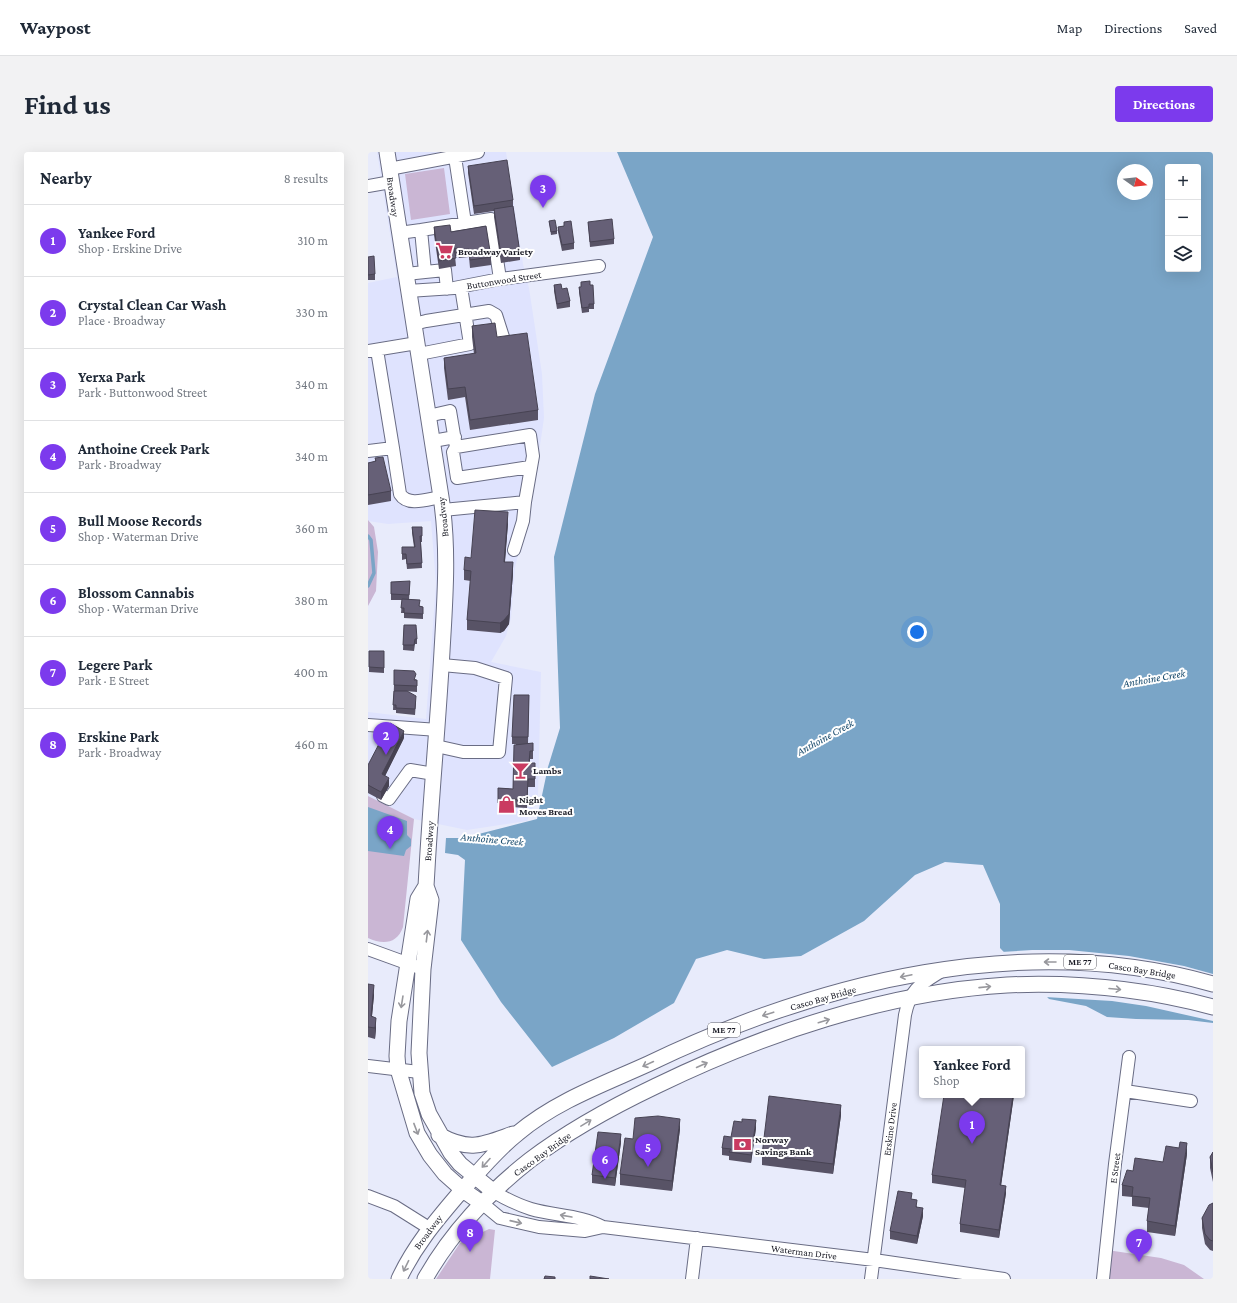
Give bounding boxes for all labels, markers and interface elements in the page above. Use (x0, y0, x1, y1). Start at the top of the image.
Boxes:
text: Waypost (20, 17, 91, 38)
text: Map (1057, 20, 1082, 36)
text: Directions (1104, 20, 1162, 36)
text: Saved (1184, 20, 1217, 36)
button: Directions (1115, 86, 1213, 122)
text: Find us (24, 89, 111, 120)
north arrow (1117, 164, 1153, 200)
map controls (1165, 164, 1201, 272)
button: + (1165, 164, 1201, 200)
text: Nearby (40, 169, 92, 188)
text: 8 results (284, 171, 328, 186)
pin: 3 (530, 175, 556, 208)
street label: Broadway (385, 176, 401, 218)
button: − (1165, 200, 1201, 236)
text: Yankee Ford (78, 225, 155, 241)
text: 1 (51, 233, 55, 248)
text: 310 m (297, 233, 328, 248)
button: layers (1165, 236, 1201, 272)
text: Shop · Erskine Drive (78, 241, 182, 256)
supermarket icon: Broadway Variety (435, 241, 455, 261)
place label: Broadway Variety (458, 246, 533, 257)
street label: Buttonwood Street (466, 269, 543, 291)
text: Crystal Clean Car Wash (78, 297, 226, 313)
text: 2 (50, 305, 56, 320)
text: 330 m (295, 305, 328, 320)
text: Place · Broadway (78, 313, 165, 328)
text: Yerxa Park (78, 369, 145, 385)
text: 3 (50, 377, 56, 392)
text: 340 m (295, 377, 328, 392)
text: Park · Buttonwood Street (78, 385, 207, 400)
text: Anthoine Creek Park (78, 441, 209, 457)
text: 4 (49, 449, 57, 464)
text: 340 m (295, 449, 328, 464)
text: Park · Broadway (78, 457, 161, 472)
street label: Broadway (435, 496, 451, 538)
text: Bull Moose Records (78, 513, 202, 529)
text: 5 (50, 521, 56, 536)
text: 360 m (295, 521, 328, 536)
text: Shop · Waterman Drive (78, 529, 198, 544)
text: Blossom Cannabis (78, 585, 194, 601)
text: 6 (49, 593, 57, 608)
text: 380 m (295, 593, 328, 608)
text: Shop · Waterman Drive (78, 601, 198, 616)
your location (907, 622, 927, 642)
text: Legere Park (78, 657, 152, 673)
text: 7 (50, 665, 56, 680)
text: 400 m (294, 665, 328, 680)
water label: Anthoine Creek (1121, 666, 1187, 690)
text: Park · E Street (78, 673, 149, 688)
water label: Anthoine Creek (794, 716, 857, 758)
pin: 2 (373, 722, 399, 755)
text: Erskine Park (78, 729, 159, 745)
text: 8 (49, 737, 57, 752)
text: 460 m (295, 737, 328, 752)
text: Park · Broadway (78, 745, 161, 760)
bar icon: Lambs (510, 760, 530, 780)
place label: Lambs (533, 765, 561, 776)
place label: Night Moves Bread (519, 794, 573, 817)
shop icon: Night Moves Bread (496, 795, 516, 815)
pin: 4 (377, 816, 403, 849)
street label: Broadway (422, 820, 436, 861)
water label: Anthoine Creek (459, 830, 525, 848)
one-way arrow (423, 930, 431, 943)
road number: ME 77 (1064, 955, 1096, 969)
one-way arrow (1044, 958, 1057, 966)
street label: Casco Bay Bridge (1108, 959, 1177, 981)
one-way arrow (900, 972, 913, 980)
street label: Casco Bay Bridge (789, 983, 858, 1013)
one-way arrow (978, 984, 991, 991)
one-way arrow (1108, 985, 1121, 992)
one-way arrow (398, 995, 406, 1008)
one-way arrow (762, 1011, 774, 1019)
one-way arrow (817, 1017, 830, 1024)
road number: ME 77 (708, 1023, 740, 1037)
popup (919, 1046, 1025, 1098)
text: Yankee Ford (933, 1057, 1011, 1073)
one-way arrow (642, 1061, 654, 1068)
one-way arrow (695, 1061, 707, 1068)
text: Shop (933, 1073, 960, 1088)
street label: Erskine Drive (881, 1101, 899, 1156)
pin: 1 (959, 1111, 985, 1144)
one-way arrow (580, 1119, 592, 1127)
one-way arrow (413, 1123, 421, 1135)
street label: Casco Bay Bridge (511, 1129, 573, 1178)
pin: 5 (635, 1134, 661, 1167)
place label: Norway Savings Bank (755, 1134, 812, 1157)
bank icon: Norway Savings Bank (732, 1135, 752, 1155)
pin: 6 (592, 1146, 618, 1179)
street label: E Street (1108, 1151, 1122, 1184)
one-way arrow (482, 1158, 491, 1168)
street label: Broadway (412, 1212, 445, 1251)
one-way arrow (560, 1212, 573, 1220)
one-way arrow (510, 1218, 523, 1226)
pin: 8 (457, 1219, 483, 1252)
pin: 7 (1126, 1229, 1152, 1262)
street label: Waterman Drive (770, 1243, 838, 1262)
one-way arrow (401, 1259, 409, 1271)

